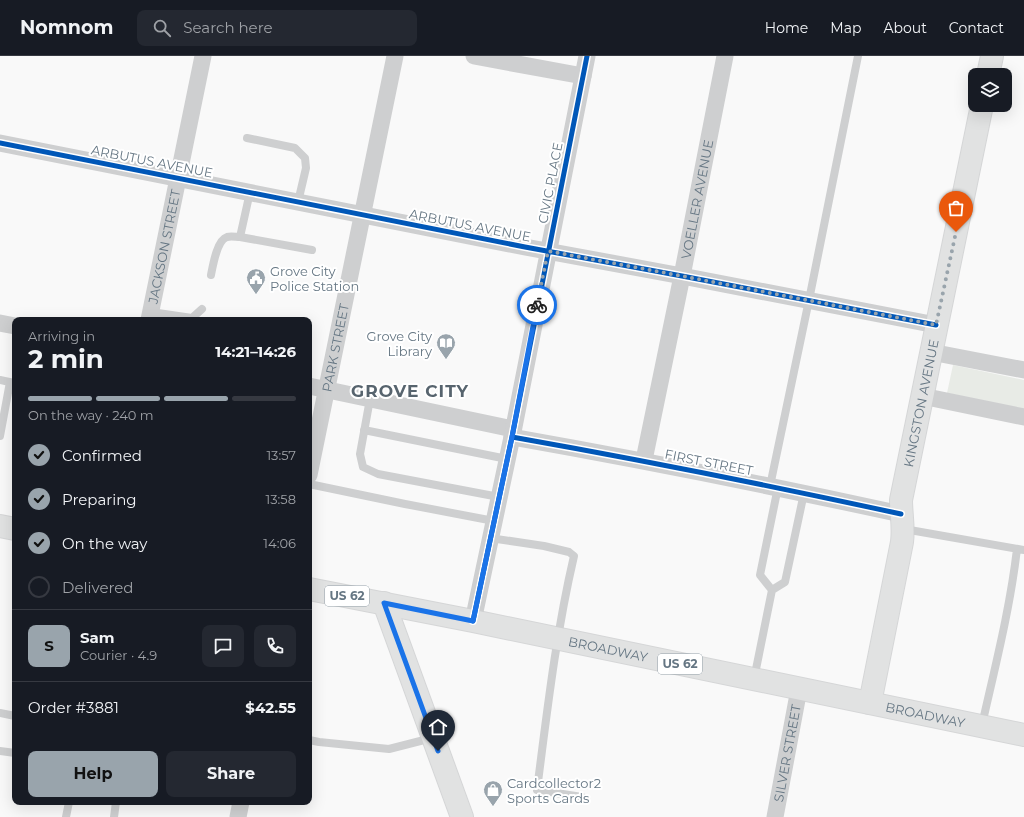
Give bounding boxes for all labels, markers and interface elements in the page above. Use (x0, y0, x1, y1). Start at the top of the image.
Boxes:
search box (137, 10, 417, 46)
text: Nomnom (20, 16, 113, 39)
icon: search (151, 17, 173, 39)
text: Search here (183, 18, 273, 37)
text: Home (765, 19, 808, 37)
text: Map (830, 19, 861, 37)
text: About (883, 19, 927, 37)
text: Contact (949, 19, 1004, 37)
map controls (968, 68, 1012, 112)
button: layers (968, 68, 1012, 112)
street label: VOELLER AVENUE (677, 138, 716, 260)
street label: ARBUTUS AVENUE (90, 141, 214, 181)
street label: CIVIC PLACE (534, 141, 566, 225)
street label: JACKSON STREET (144, 187, 184, 306)
pin (939, 191, 973, 232)
icon: bag (945, 197, 967, 219)
street label: ARBUTUS AVENUE (408, 205, 532, 245)
place label: Grove City Police Station (270, 263, 359, 294)
public building icon: Grove City Police Station (245, 267, 267, 295)
courier (517, 285, 557, 325)
icon: bike (526, 294, 548, 316)
street label: PARK STREET (318, 302, 352, 393)
text: Arriving in (28, 328, 95, 344)
place label: Grove City Library (366, 328, 433, 359)
library icon: Grove City Library (435, 332, 457, 360)
street label: KINGSTON AVENUE (900, 338, 942, 469)
text: 14:21–14:26 (215, 342, 296, 361)
text: 2 min (28, 343, 104, 375)
district label: GROVE CITY (351, 381, 469, 401)
text: On the way · 240 m (28, 407, 154, 423)
icon: check (28, 444, 50, 466)
text: Confirmed (62, 446, 142, 465)
street label: FIRST STREET (663, 446, 755, 479)
text: 13:57 (266, 447, 296, 463)
icon: check (28, 488, 50, 510)
text: Preparing (62, 490, 137, 509)
text: 13:58 (266, 491, 296, 507)
icon: check (28, 532, 50, 554)
text: On the way (62, 534, 147, 553)
text: 14:06 (263, 535, 296, 551)
text: Delivered (62, 578, 134, 597)
road number: US 62 (325, 586, 369, 606)
button: chat (202, 625, 244, 667)
button: phone (254, 625, 296, 667)
text: Sam (80, 628, 115, 647)
street label: BROADWAY (567, 633, 650, 665)
text: S (44, 636, 54, 655)
text: Courier · 4.9 (80, 647, 157, 663)
road number: US 62 (658, 654, 702, 674)
text: Order #3881 (28, 698, 119, 717)
text: $42.55 (245, 698, 296, 717)
street label: BROADWAY (884, 699, 967, 731)
street label: SILVER STREET (770, 702, 804, 803)
pin (421, 710, 455, 751)
icon: home (427, 716, 449, 738)
button: Help (28, 751, 158, 797)
button: Share (166, 751, 296, 797)
place label: Cardcollector2 Sports Cards (507, 775, 601, 806)
shop icon: Cardcollector2 Sports Cards (482, 779, 504, 807)

